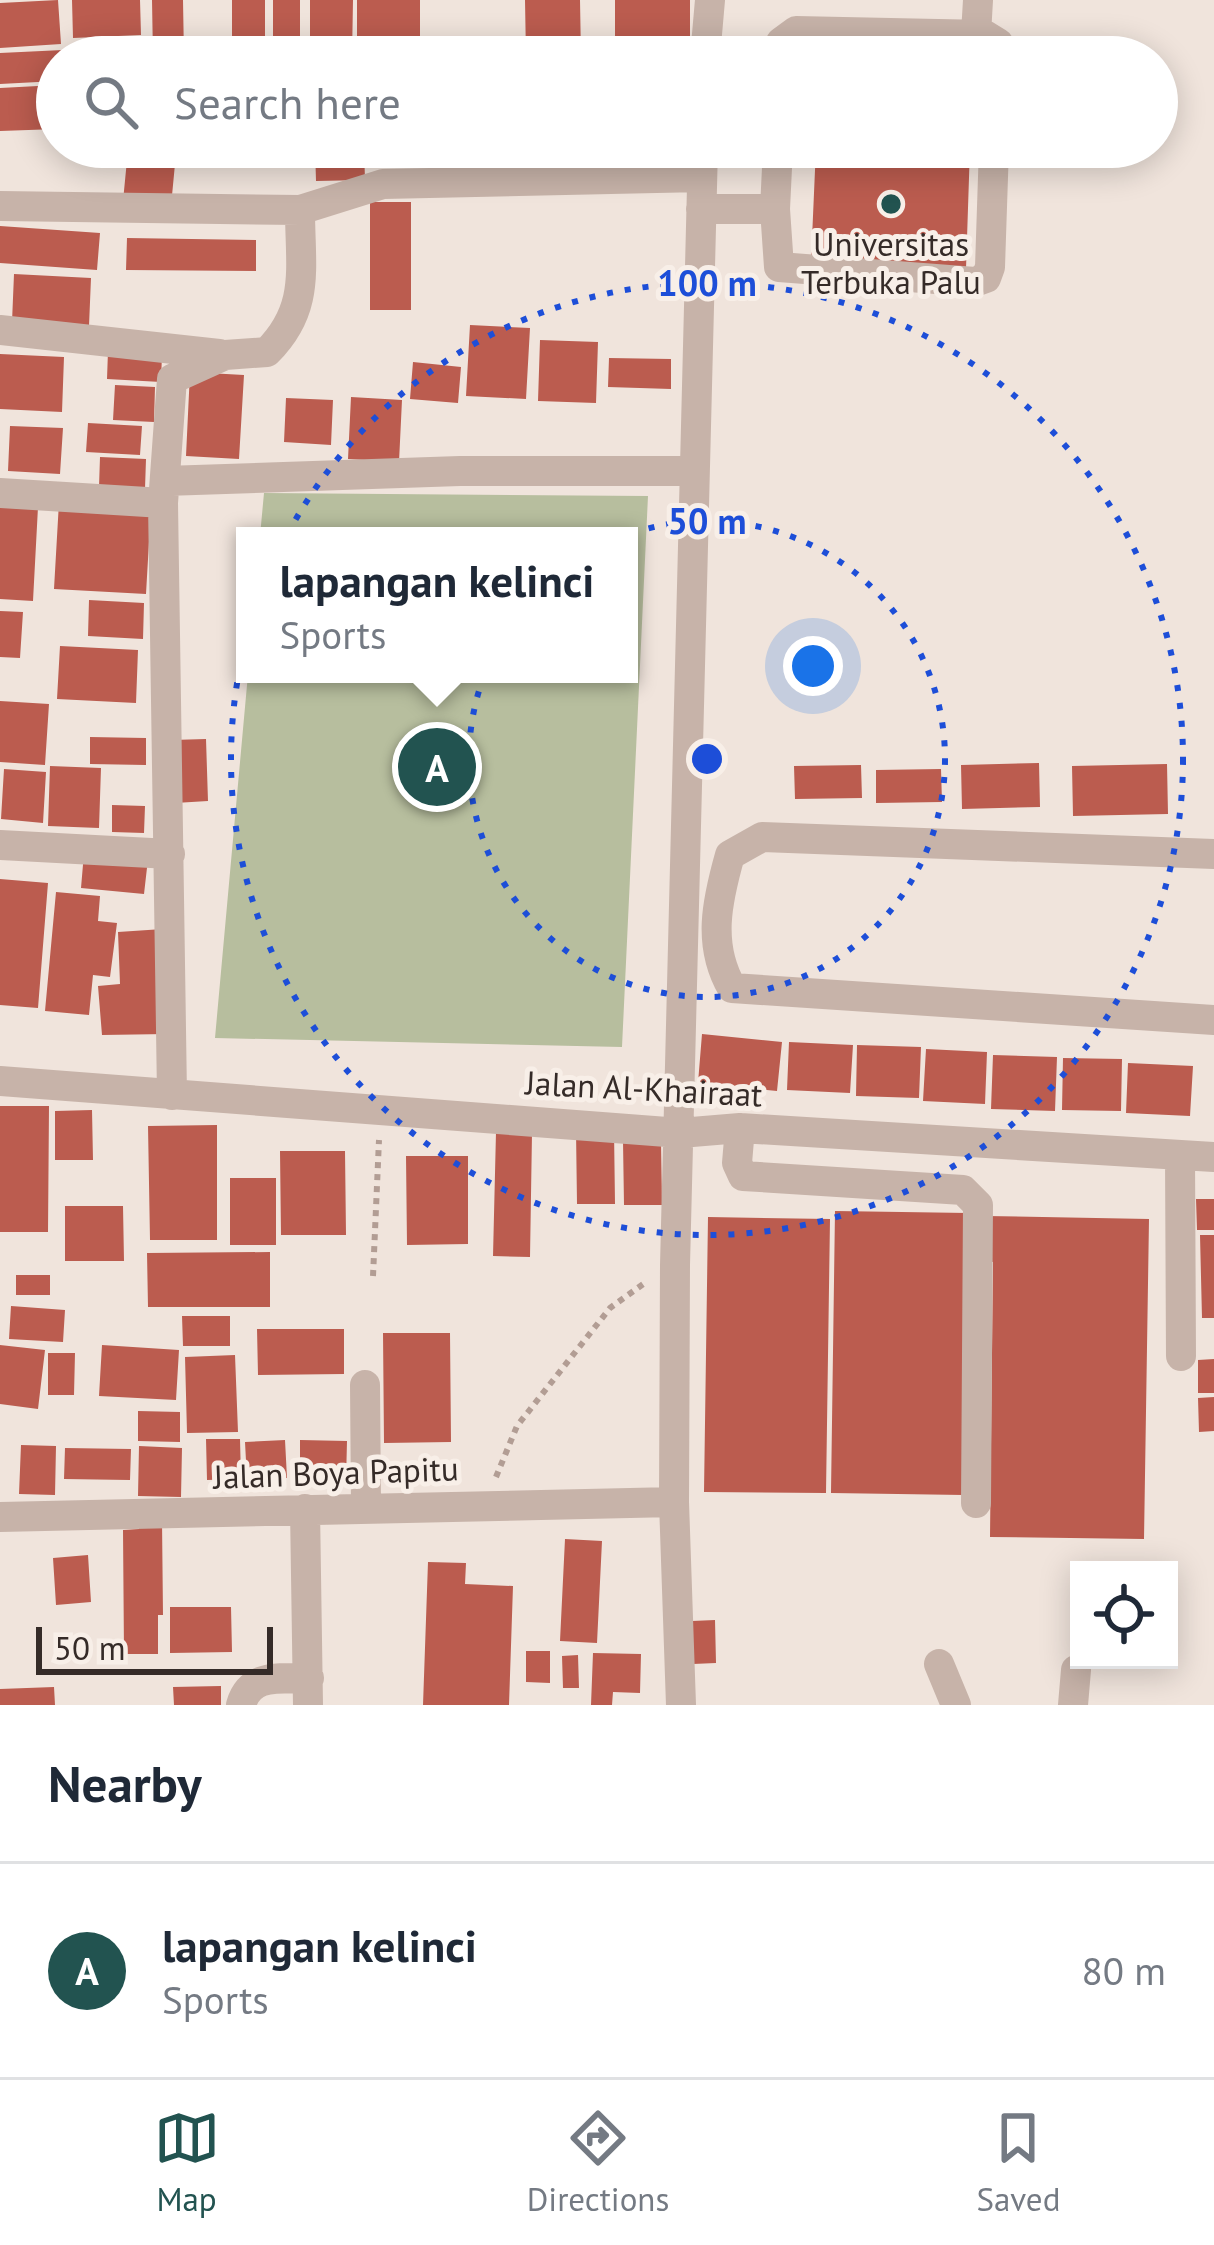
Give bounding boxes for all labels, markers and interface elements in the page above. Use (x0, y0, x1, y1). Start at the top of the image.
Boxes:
search box (36, 36, 1178, 168)
icon: search (78, 69, 144, 135)
text: Search here (174, 73, 401, 131)
marker: Universitas Terbuka Palu (878, 191, 904, 217)
place label: Universitas Terbuka Palu (801, 222, 981, 303)
text: 100 m (657, 259, 757, 306)
text: 50 m (668, 497, 746, 544)
popup (236, 527, 638, 683)
text: lapangan kelinci (280, 551, 594, 609)
text: Sports (280, 609, 386, 660)
your location (783, 636, 843, 696)
pin: A (398, 722, 476, 812)
centre of rings (686, 738, 728, 780)
street label: Jalan Al-Khairaat (522, 1060, 764, 1116)
street label: Jalan Boya Papitu (211, 1446, 459, 1498)
map controls (1070, 1561, 1178, 1669)
button: locate (1070, 1561, 1178, 1669)
scale bar (36, 1621, 273, 1674)
text: 50 m (54, 1626, 126, 1669)
text: Nearby (48, 1750, 202, 1816)
text: lapangan kelinci (162, 1916, 477, 1974)
text: A (75, 1945, 99, 1996)
text: 80 m (1081, 1945, 1166, 1996)
text: Sports (162, 1974, 269, 2025)
tab: Map (154, 2105, 220, 2220)
tab: Directions (527, 2105, 669, 2220)
tab: Saved (976, 2105, 1060, 2220)

